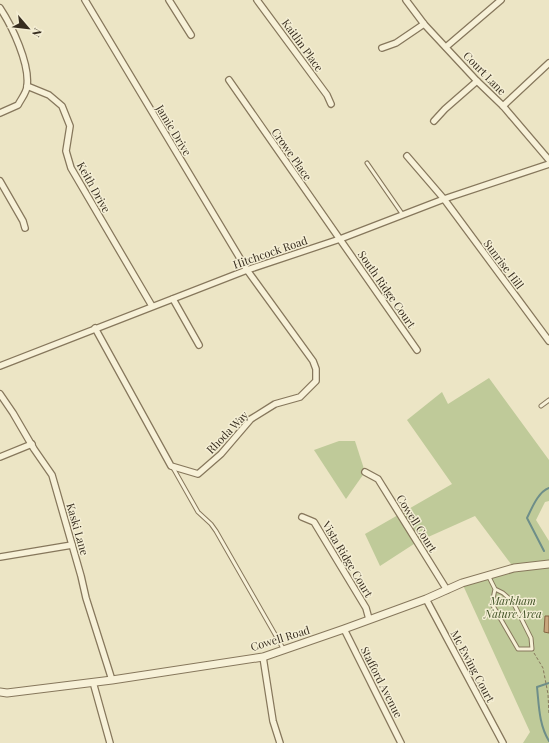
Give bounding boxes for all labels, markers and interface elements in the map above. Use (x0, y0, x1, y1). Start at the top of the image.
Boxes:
north arrow (8, 8, 48, 48)
street label: Kaitlin Place (279, 16, 327, 75)
text: N (29, 26, 46, 40)
street label: Court Lane (460, 48, 510, 98)
street label: Jamie Drive (152, 101, 195, 159)
street label: Crowe Place (268, 125, 316, 184)
street label: Keith Drive (74, 159, 114, 216)
street label: Hitchcock Road (231, 232, 310, 272)
street label: Sunrise Hill (481, 236, 527, 292)
street label: South Ridge Court (355, 247, 419, 331)
street label: Rhoda Way (203, 407, 251, 457)
street label: Cowell Court (393, 491, 441, 555)
street label: Kaski Lane (63, 501, 93, 557)
street label: Vista Ridge Court (319, 517, 377, 600)
park label: Markham Nature Area (483, 593, 542, 621)
street label: Cowell Road (248, 622, 312, 654)
street label: Mc Ewing Court (448, 627, 498, 705)
street label: Stafford Avenue (358, 644, 407, 721)

